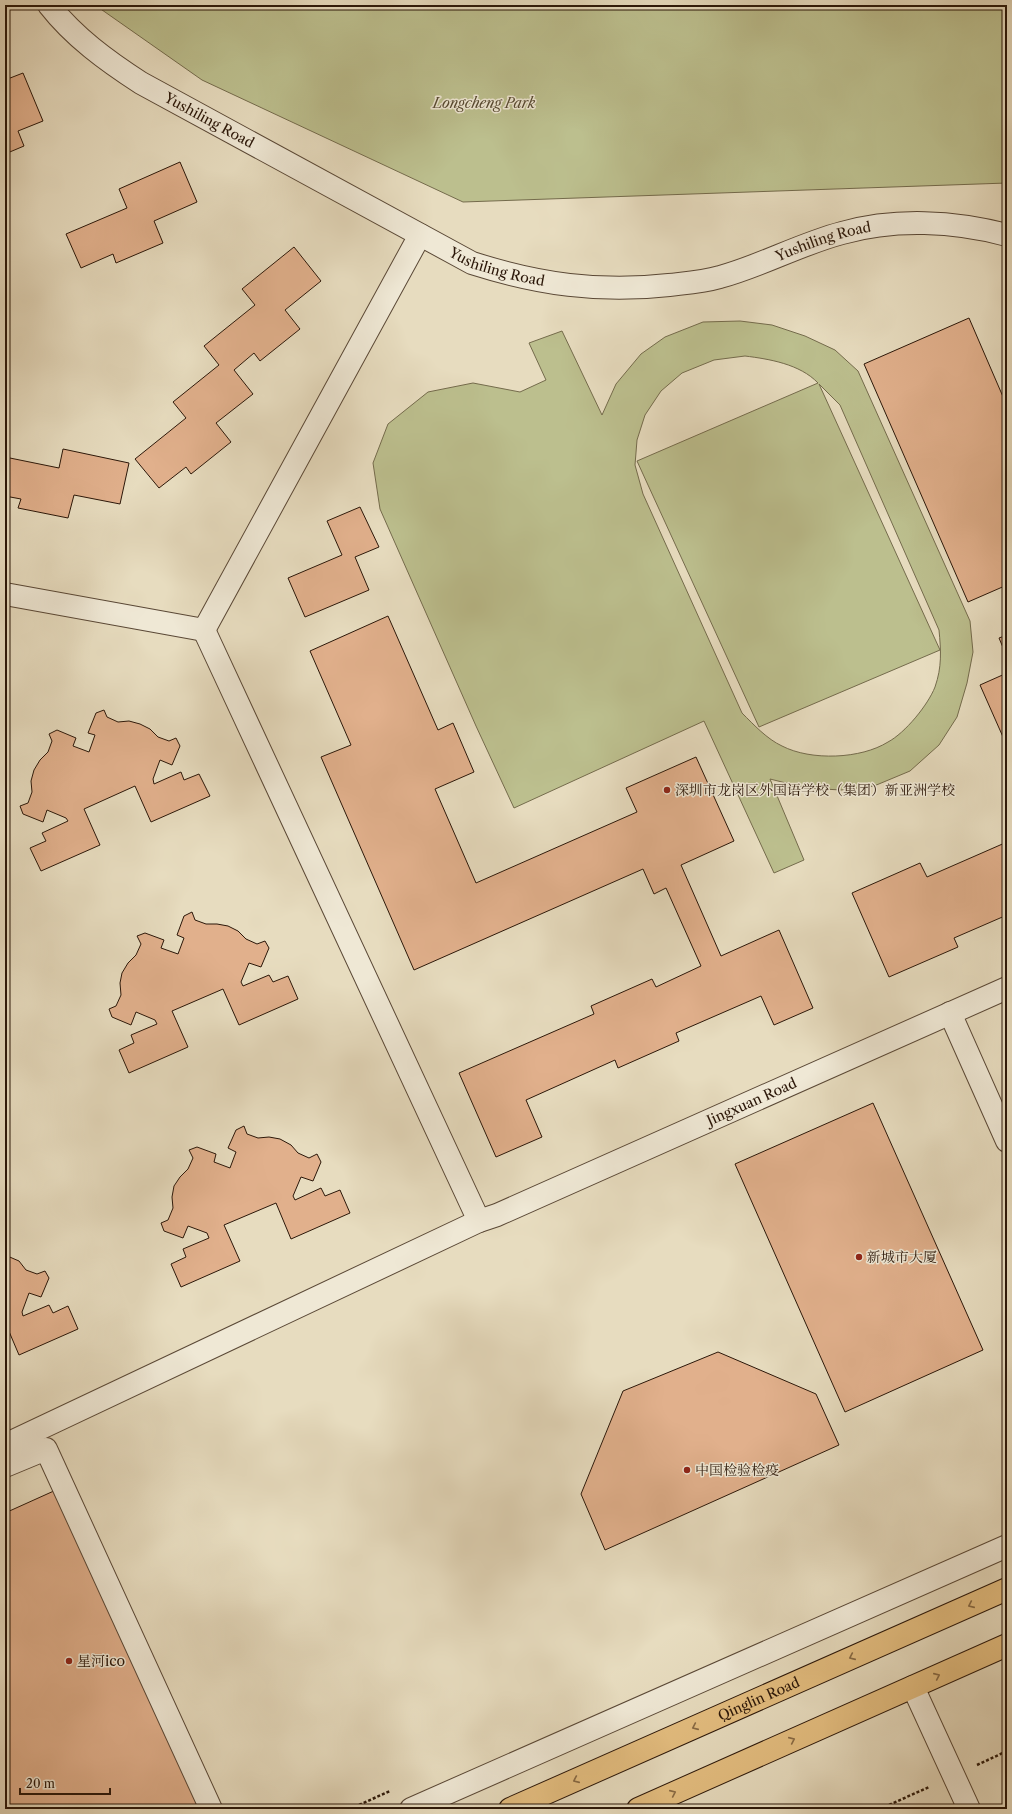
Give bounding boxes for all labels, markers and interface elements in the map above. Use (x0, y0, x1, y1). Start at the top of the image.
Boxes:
street label: Yushiling Road (160, 88, 258, 152)
park label: Longcheng Park (432, 94, 536, 112)
street label: Yushiling Road (772, 218, 873, 266)
street label: Yushiling Road (445, 243, 547, 290)
place label: 深圳市龙岗区外国语学校（集团）新亚洲学校 (675, 781, 955, 799)
marker: 深圳市龙岗区外国语学校（集团）新亚洲学校 (662, 785, 672, 795)
street label: Jingxuan Road (702, 1074, 800, 1130)
place label: 新城市大厦 (867, 1248, 937, 1266)
marker: 新城市大厦 (854, 1252, 864, 1262)
place label: 中国检验检疫 (695, 1461, 779, 1479)
marker: 中国检验检疫 (682, 1465, 692, 1475)
one-way arrow (968, 1600, 975, 1608)
place label: 星河ico (77, 1652, 125, 1670)
one-way arrow (849, 1652, 857, 1660)
marker: 星河ico (64, 1656, 74, 1666)
street label: Qinglin Road (715, 1673, 803, 1725)
one-way arrow (933, 1673, 940, 1681)
one-way arrow (692, 1722, 700, 1730)
one-way arrow (789, 1737, 796, 1745)
scale bar (20, 1770, 110, 1796)
one-way arrow (573, 1775, 580, 1783)
text: 20 m (26, 1776, 55, 1791)
one-way arrow (669, 1790, 677, 1798)

